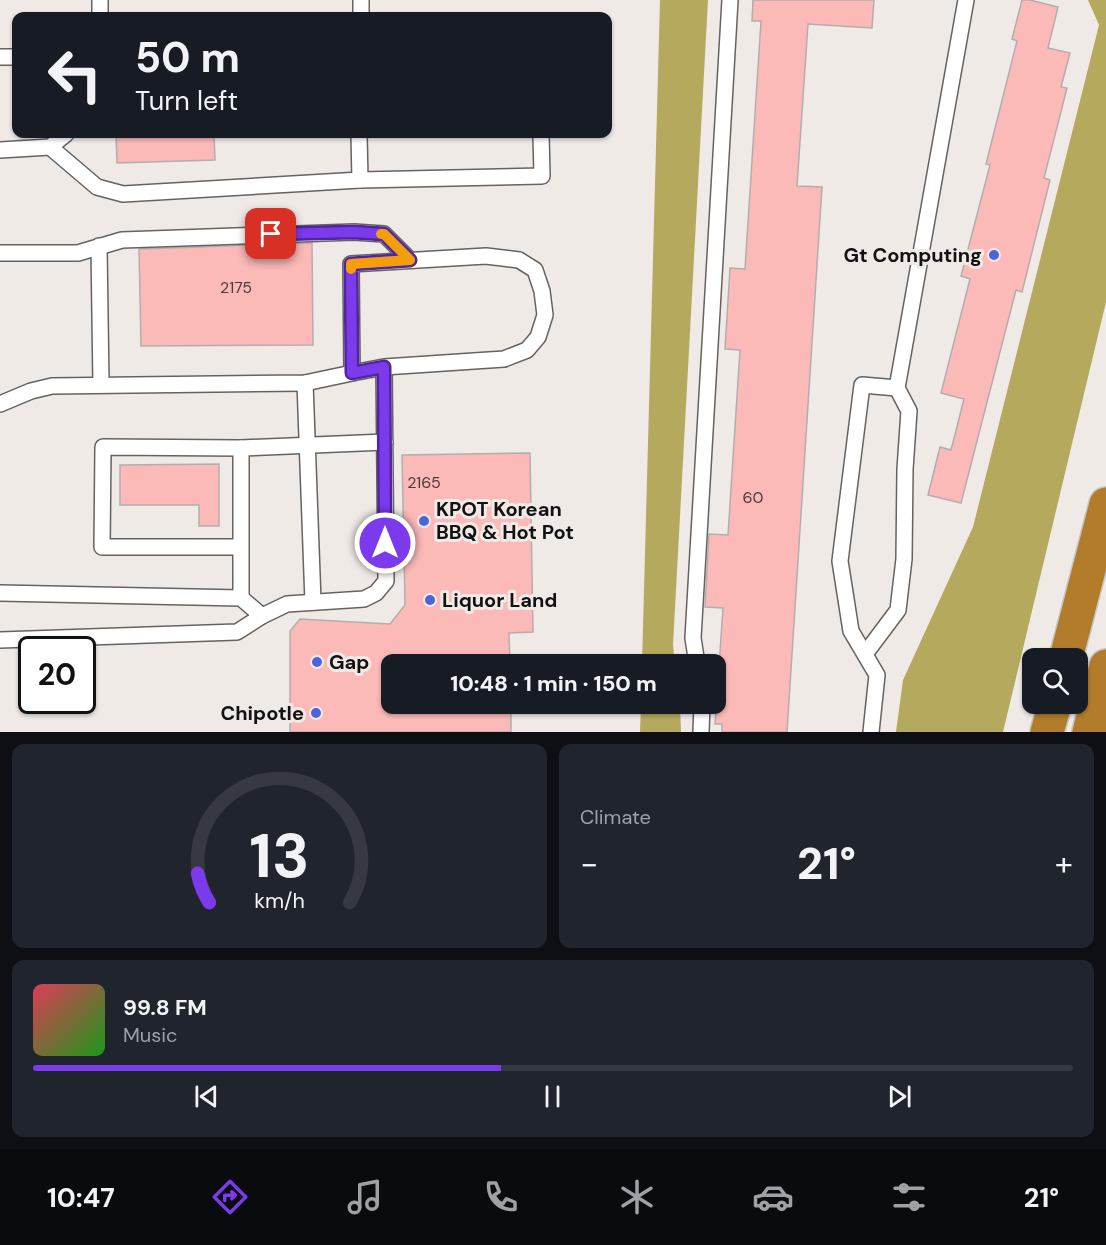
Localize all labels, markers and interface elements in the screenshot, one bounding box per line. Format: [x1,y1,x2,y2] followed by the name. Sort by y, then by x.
[135,30,240,85] text: 50 m
[36,36,114,114] icon: left
[135,83,238,118] text: Turn left
[245,208,296,259] pin
[254,217,287,250] icon: arrive
[843,242,982,268] place label: Gt Computing
[987,248,1001,262] marker: Gt Computing
[220,277,252,298] house number: 2175
[407,472,441,493] house number: 2165
[743,487,764,508] house number: 60
[436,496,574,545] place label: KPOT Korean BBQ & Hot Pot
[353,511,417,575] position arrow
[417,514,431,528] marker: KPOT Korean BBQ & Hot Pot
[442,587,557,613] place label: Liquor Land
[423,593,437,607] marker: Liquor Land
[18,636,96,714] speed limit sign: 20
[1022,648,1088,714] map controls
[1022,648,1088,714] button: search
[329,649,369,675] place label: Gap
[310,655,324,669] marker: Gap
[450,669,657,698] text: 10:48 · 1 min · 150 m
[220,700,304,726] place label: Chipotle
[309,706,323,720] marker: Chipotle
[580,804,651,830] text: Climate
[249,815,310,896] text: 13
[797,834,856,893] text: 21°
[580,842,598,885] text: −
[1055,842,1073,885] text: +
[254,887,305,915] text: km/h
[123,993,207,1022] text: 99.8 FM
[123,1022,178,1048] text: Music
[190,1080,223,1113] icon: previous
[536,1080,569,1113] icon: pause
[883,1080,916,1113] icon: next
[209,1176,251,1218] icon: directions
[344,1176,386,1218] icon: music
[480,1176,522,1218] icon: phone
[616,1176,658,1218] icon: climate
[752,1176,794,1218] icon: car
[888,1176,930,1218] icon: filters
[47,1180,115,1215] text: 10:47
[1024,1180,1059,1215] text: 21°

